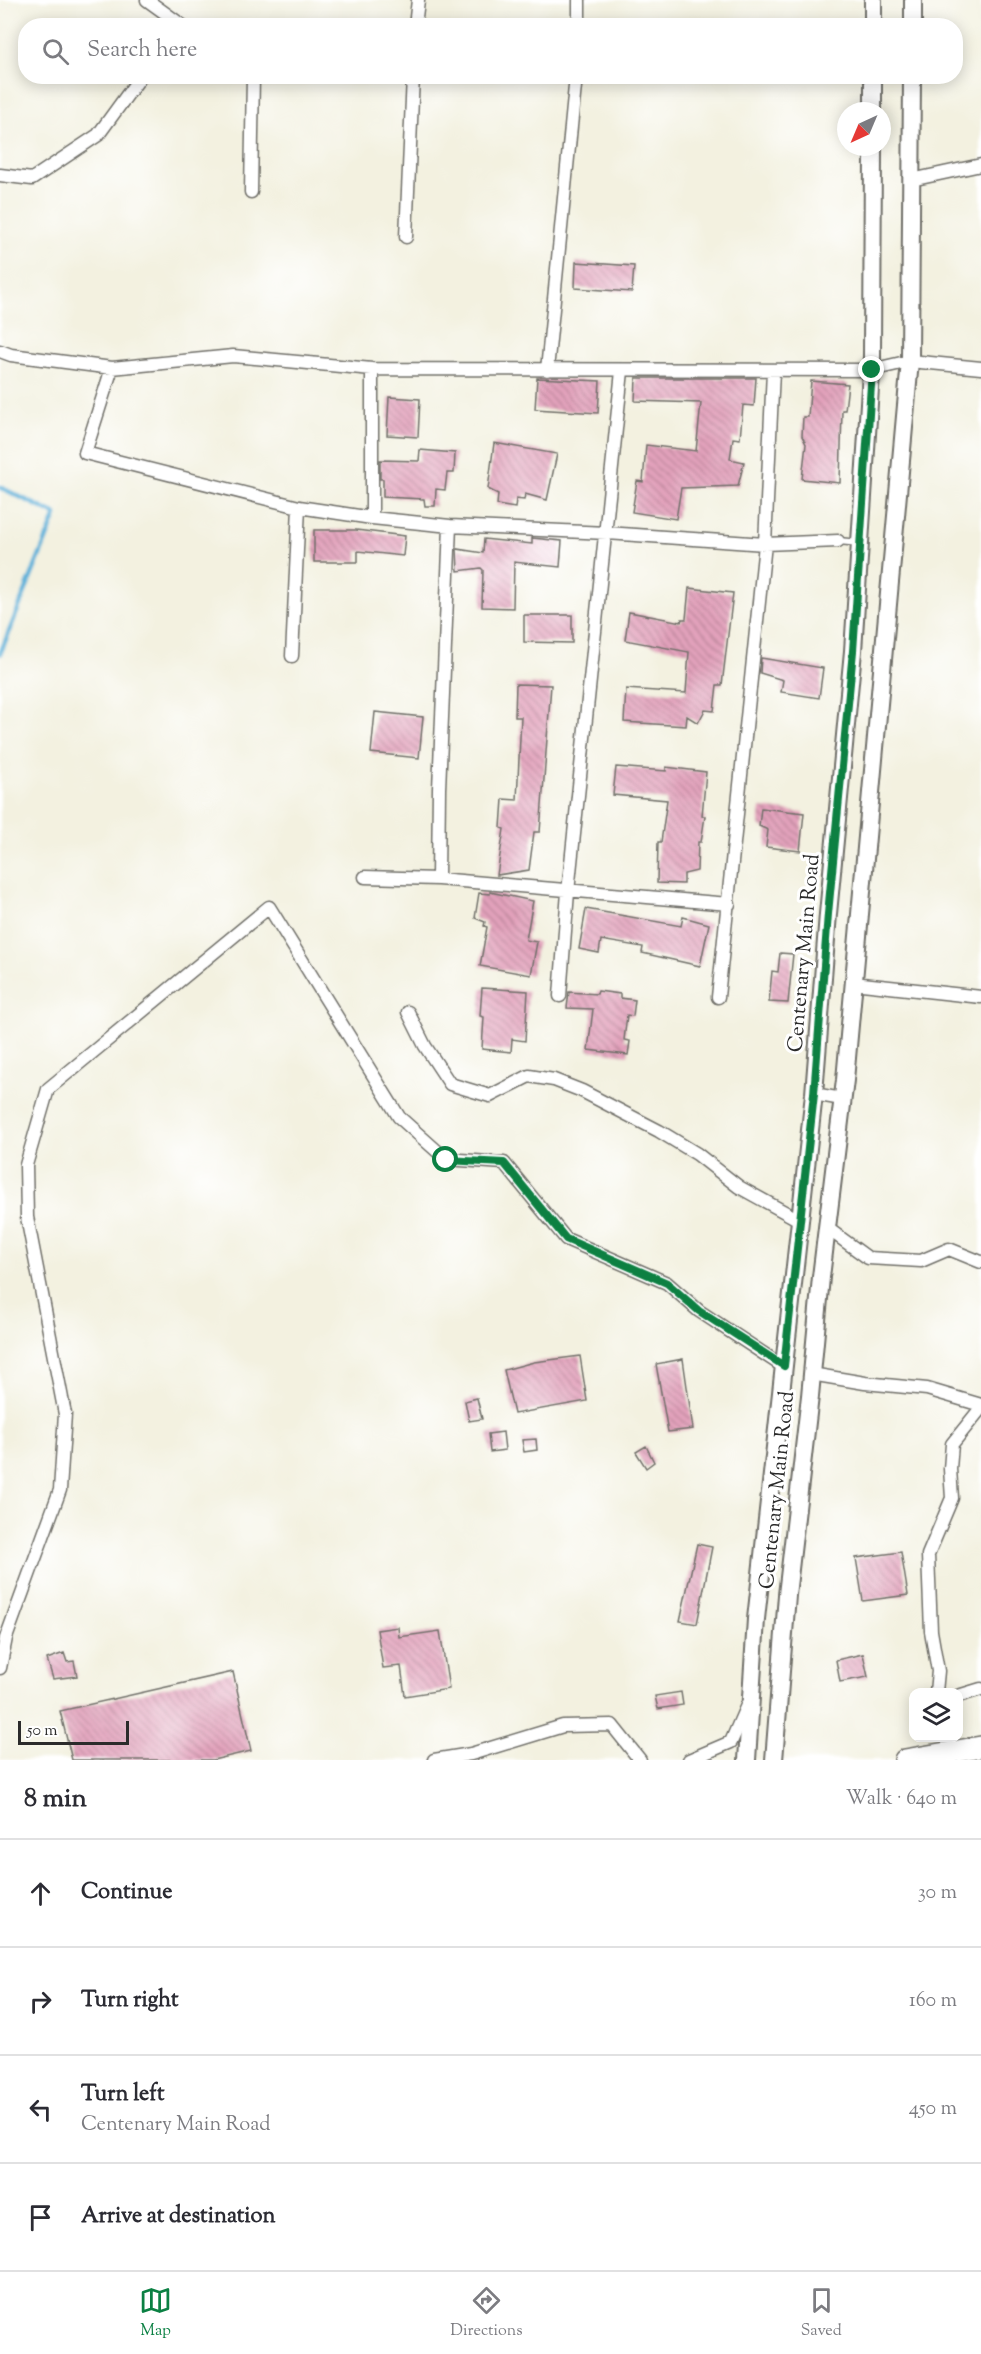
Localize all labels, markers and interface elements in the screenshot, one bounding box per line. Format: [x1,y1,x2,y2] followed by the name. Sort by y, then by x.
[18,18,963,84] search box
[39,35,72,68] icon: search
[87,35,197,67] text: Search here
[837,102,891,156] north arrow
[858,356,884,382] route end
[781,853,829,1054] street label: Centenary Main Road
[432,1146,458,1172] route start
[753,1390,803,1591] street label: Centenary Main Road
[909,1688,963,1742] map controls
[909,1688,963,1742] button: layers
[18,1718,129,1746] scale bar
[27,1720,58,1743] text: 50 m
[24,1781,87,1818] text: 8 min
[846,1785,957,1814] text: Walk · 640 m
[24,1877,57,1910] icon: ahead
[81,1877,172,1909] text: Continue
[918,1879,957,1908] text: 30 m
[24,1985,57,2018] icon: right
[81,1985,178,2017] text: Turn right
[909,1987,957,2016] text: 160 m
[81,2079,164,2111] text: Turn left
[24,2093,57,2126] icon: left
[909,2095,957,2124] text: 450 m
[81,2111,270,2140] text: Centenary Main Road
[24,2201,57,2234] icon: arrive
[81,2201,276,2233] text: Arrive at destination
[139,2284,172,2343] tab: Map
[450,2284,523,2343] tab: Directions
[801,2284,842,2343] tab: Saved

